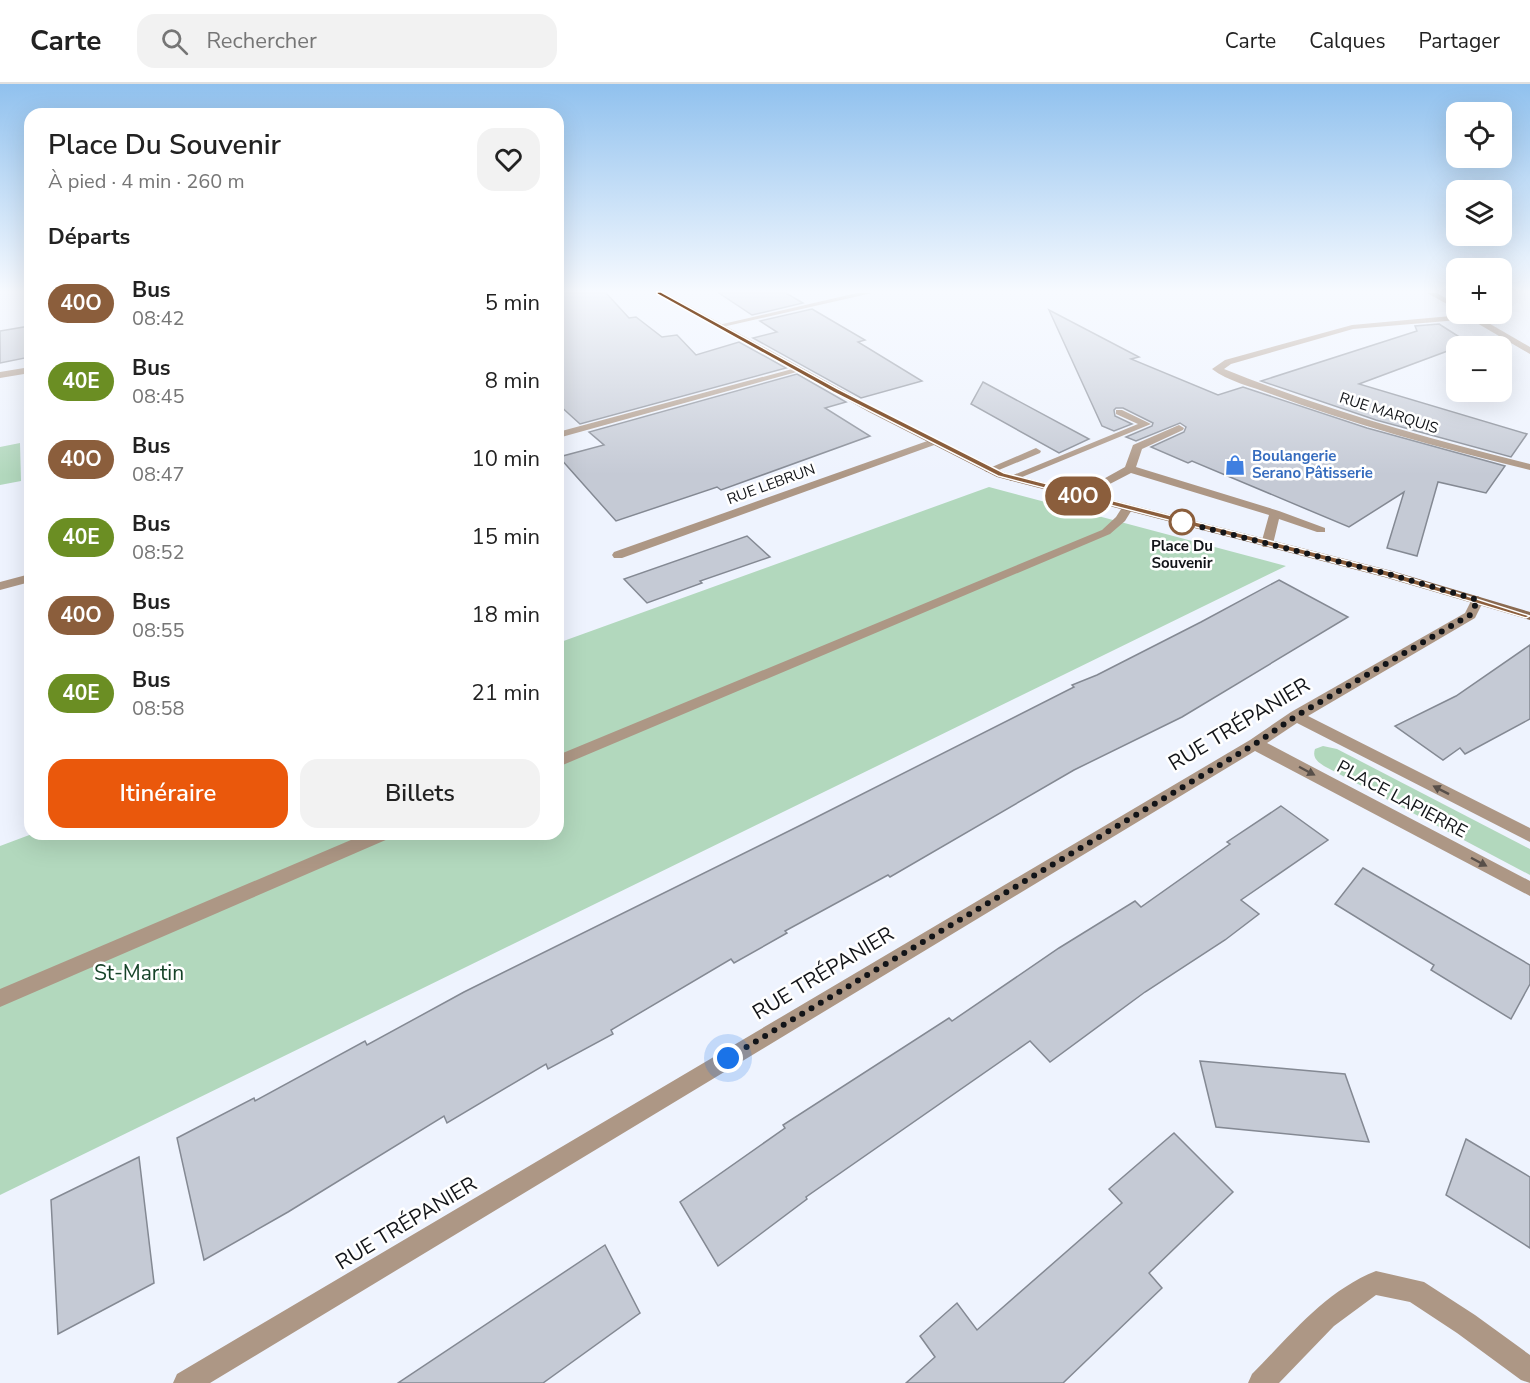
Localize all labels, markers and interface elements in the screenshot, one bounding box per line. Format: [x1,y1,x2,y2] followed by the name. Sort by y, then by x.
[137,14,557,68] search box
[30,22,101,60] text: Carte
[158,25,191,58] icon: search
[206,26,317,56] text: Rechercher
[1225,27,1276,55] text: Carte
[1309,27,1386,55] text: Calques
[1419,27,1500,55] text: Partager
[1446,102,1512,402] map controls
[1446,102,1512,168] button: locate
[48,126,281,164] text: Place Du Souvenir
[477,128,540,191] button: heart
[48,168,245,195] text: À pied · 4 min · 260 m
[1446,180,1512,246] button: layers
[48,222,130,252] text: Départs
[1446,258,1512,324] button: +
[132,275,171,305] text: Bus
[485,288,540,318] text: 5 min
[60,289,102,317] text: 40O
[132,305,185,332] text: 08:42
[1446,336,1512,402] button: −
[132,353,171,383] text: Bus
[485,366,540,396] text: 8 min
[62,367,100,395] text: 40E
[132,383,185,410] text: 08:45
[1337,388,1441,438] street label: RUE MARQUIS
[132,431,171,461] text: Bus
[472,444,540,474] text: 10 min
[60,445,102,473] text: 40O
[1252,446,1373,483] place label: Boulangerie Serano Pâtisserie
[1223,453,1247,477] shop icon: Boulangerie Serano Pâtisserie
[724,459,818,509] street label: RUE LEBRUN
[132,461,185,488] text: 08:47
[1044,476,1112,516] line badge: 40O
[1057,482,1099,510] text: 40O
[132,509,171,539] text: Bus
[1169,509,1195,535] marker: Place Du Souvenir
[472,522,540,552] text: 15 min
[62,523,100,551] text: 40E
[1151,536,1213,573] place label: Place Du Souvenir
[132,539,185,566] text: 08:52
[132,587,171,617] text: Bus
[472,600,540,630] text: 18 min
[60,601,102,629] text: 40O
[132,617,185,644] text: 08:55
[132,665,171,695] text: Bus
[1163,671,1315,777] street label: RUE TRÉPANIER
[472,678,540,708] text: 21 min
[62,679,100,707] text: 40E
[132,695,185,722] text: 08:58
[1333,754,1471,844] street label: PLACE LAPIERRE
[48,759,288,828] button: Itinéraire
[300,759,540,828] button: Billets
[1298,766,1315,776] one-way arrow
[1432,786,1449,795] one-way arrow
[1471,857,1488,867] one-way arrow
[747,920,899,1026] street label: RUE TRÉPANIER
[94,959,184,987] park label: St-Martin
[713,1043,743,1073] your location
[330,1170,482,1276] street label: RUE TRÉPANIER

